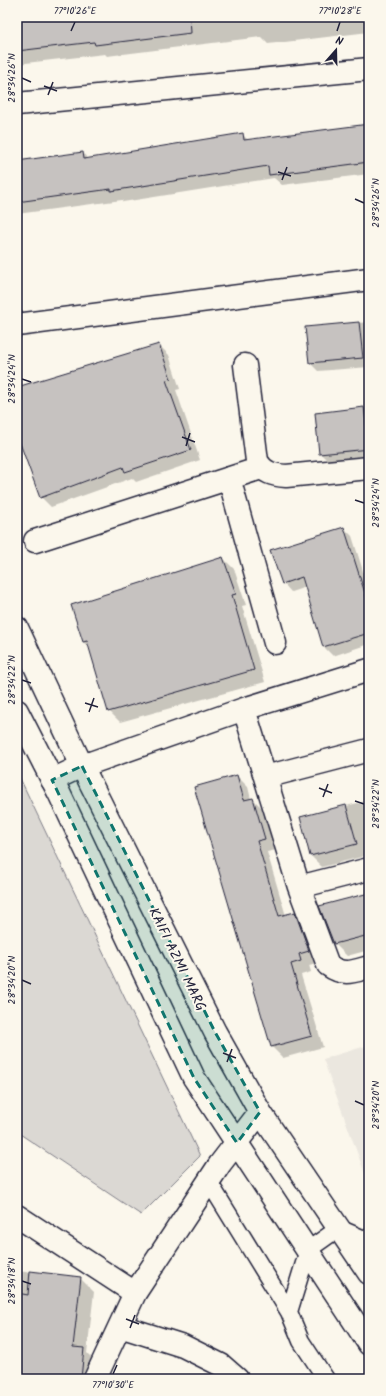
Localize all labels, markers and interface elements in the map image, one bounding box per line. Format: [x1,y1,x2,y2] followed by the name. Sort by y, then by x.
[54,3,98,19] text: 77°10'26"E
[318,3,363,19] text: 77°10'28"E
[316,30,356,70] north arrow
[333,32,345,51] text: N
[4,53,20,103] text: 28°34'26"N
[368,178,384,228] text: 28°34'26"N
[4,354,20,404] text: 28°34'24"N
[368,478,384,528] text: 28°34'24"N
[4,655,20,705] text: 28°34'22"N
[368,779,384,829] text: 28°34'22"N
[142,904,212,1015] street label: KAIFI AZMI MARG
[4,955,20,1004] text: 28°34'20"N
[368,1080,384,1129] text: 28°34'20"N
[4,1257,20,1305] text: 28°34'18"N
[92,1377,135,1393] text: 77°10'30"E

